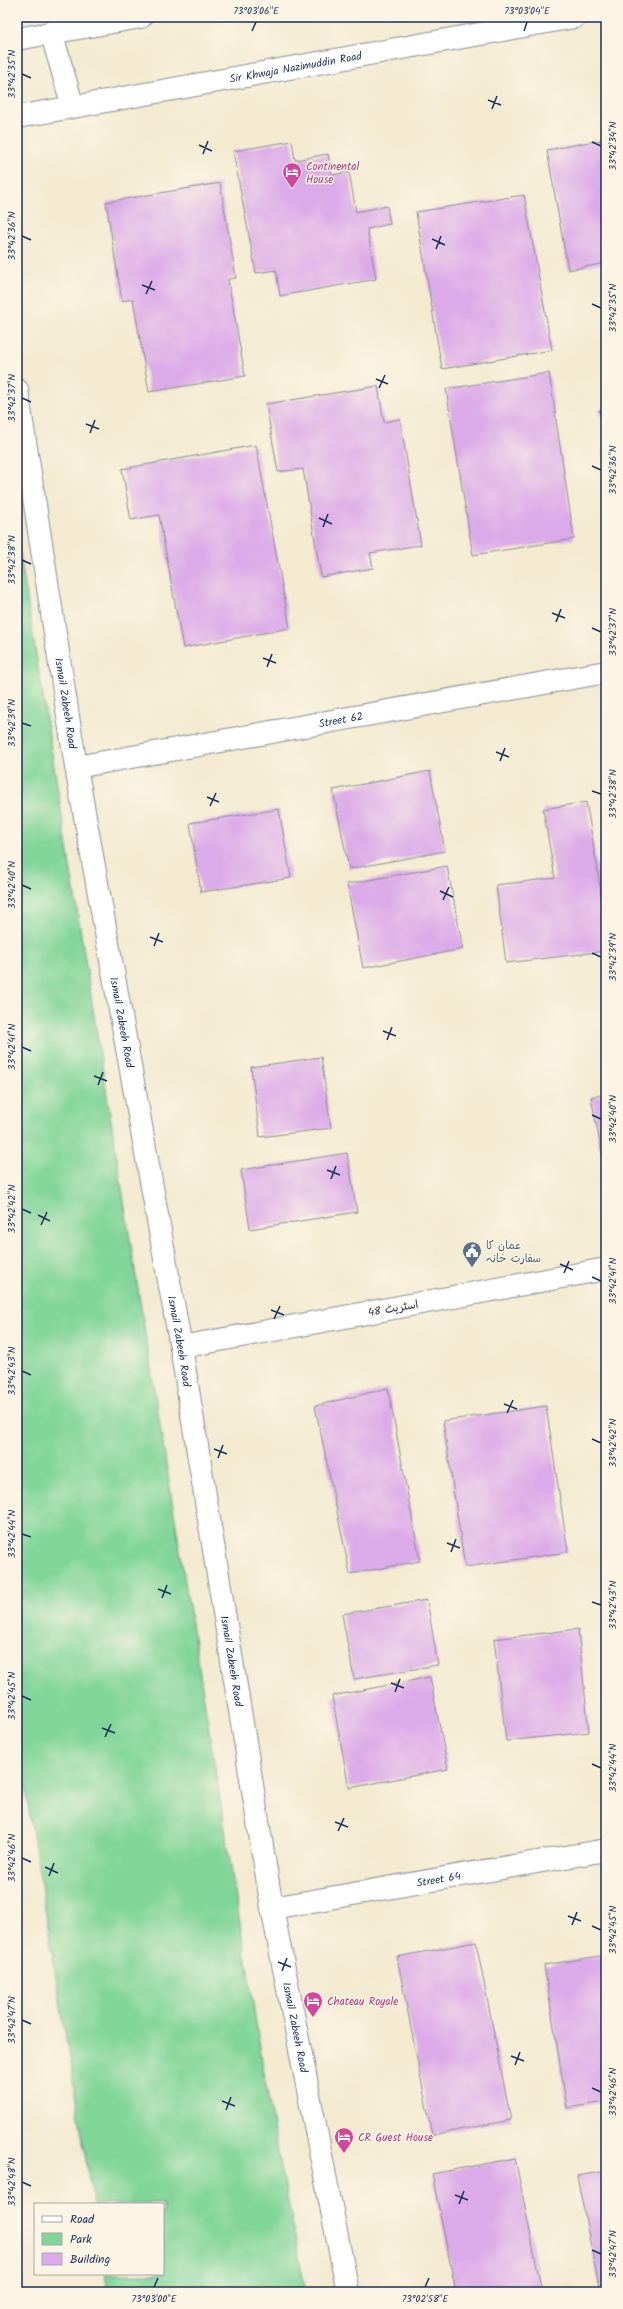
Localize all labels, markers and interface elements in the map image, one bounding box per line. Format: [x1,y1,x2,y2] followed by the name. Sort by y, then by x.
[233,3,280,19] text: 73°03'06"E
[504,3,551,19] text: 73°03'04"E
[228,47,364,89] street label: Sir Khwaja Nazimuddin Road
[4,49,20,98] text: 33°42'35"N
[605,121,621,170] text: 33°42'34"N
[306,158,359,189] place label: Continental House
[281,161,303,189] hotel icon: Continental House
[4,211,20,260] text: 33°42'36"N
[605,283,621,332] text: 33°42'35"N
[4,374,20,422] text: 33°42'37"N
[605,445,621,494] text: 33°42'36"N
[4,535,20,585] text: 33°42'38"N
[605,608,621,656] text: 33°42'37"N
[49,657,81,751] street label: Ismail Zabeeh Road
[4,699,20,747] text: 33°42'39"N
[317,708,365,733] street label: Street 62
[605,769,621,819] text: 33°42'38"N
[4,861,20,909] text: 33°42'40"N
[605,933,621,981] text: 33°42'39"N
[104,976,138,1070] street label: Ismail Zabeeh Road
[4,1024,20,1070] text: 33°42'41"N
[605,1095,621,1143] text: 33°42'40"N
[4,1184,20,1233] text: 33°42'42"N
[486,1237,541,1268] place label: عمان کا سفارت خانہ
[461,1240,483,1268] public building icon: عمان کا سفارت خانہ
[605,1258,621,1304] text: 33°42'41"N
[162,1294,195,1389] street label: Ismail Zabeeh Road
[367,1296,420,1322] street label: اسٹریٹ 48
[4,1346,20,1395] text: 33°42'43"N
[605,1418,621,1467] text: 33°42'42"N
[4,1509,20,1558] text: 33°42'44"N
[605,1580,621,1629] text: 33°42'43"N
[215,1614,247,1708] street label: Ismail Zabeeh Road
[4,1672,20,1720] text: 33°42'45"N
[605,1743,621,1792] text: 33°42'44"N
[4,1833,20,1882] text: 33°42'46"N
[415,1867,462,1893] street label: Street 64
[605,1906,621,1954] text: 33°42'45"N
[277,1981,312,2075] street label: Ismail Zabeeh Road
[302,1990,324,2018] hotel icon: Chateau Royale
[327,1993,398,2011] place label: Chateau Royale
[4,1996,20,2044] text: 33°42'47"N
[605,2067,621,2116] text: 33°42'46"N
[333,2126,355,2154] hotel icon: CR Guest House
[358,2129,433,2147] place label: CR Guest House
[4,2157,20,2207] text: 33°42'48"N
[34,2203,164,2275] legend
[70,2210,95,2229] text: Road
[70,2230,92,2249] text: Park
[605,2230,621,2278] text: 33°42'47"N
[70,2250,110,2269] text: Building
[131,2291,178,2307] text: 73°03'00"E
[402,2291,449,2307] text: 73°02'58"E

